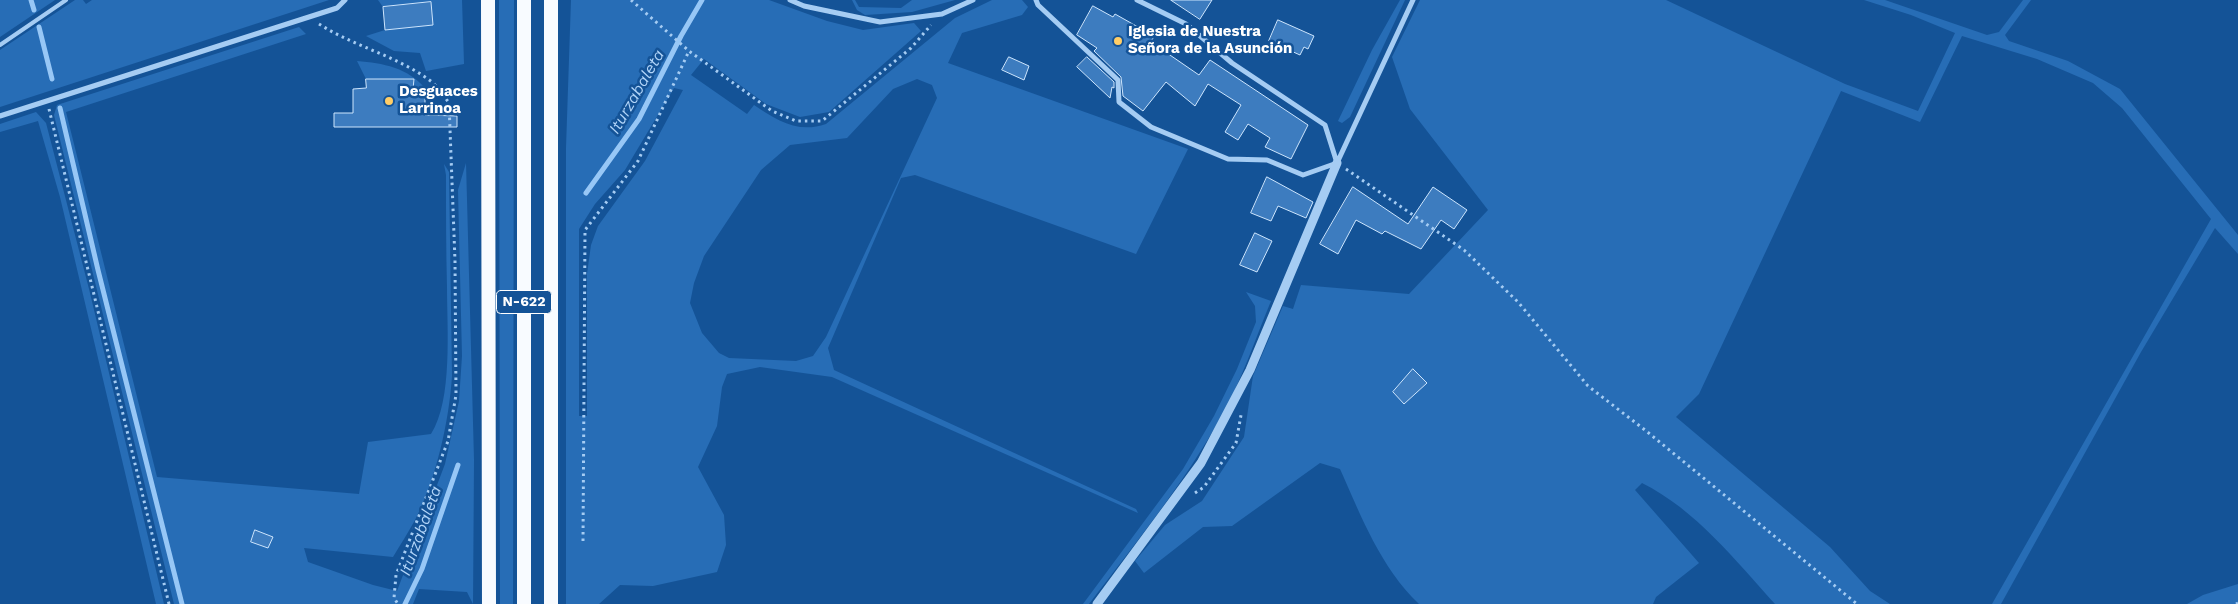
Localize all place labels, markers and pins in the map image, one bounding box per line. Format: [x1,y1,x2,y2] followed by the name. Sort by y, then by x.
[1128,23,1292,58] place label: Iglesia de Nuestra Señora de la Asunción
[1112,35,1124,47] marker: Iglesia de Nuestra Señora de la Asunción
[399,83,478,118] place label: Desguaces Larrinoa
[383,95,395,107] marker: Desguaces Larrinoa

